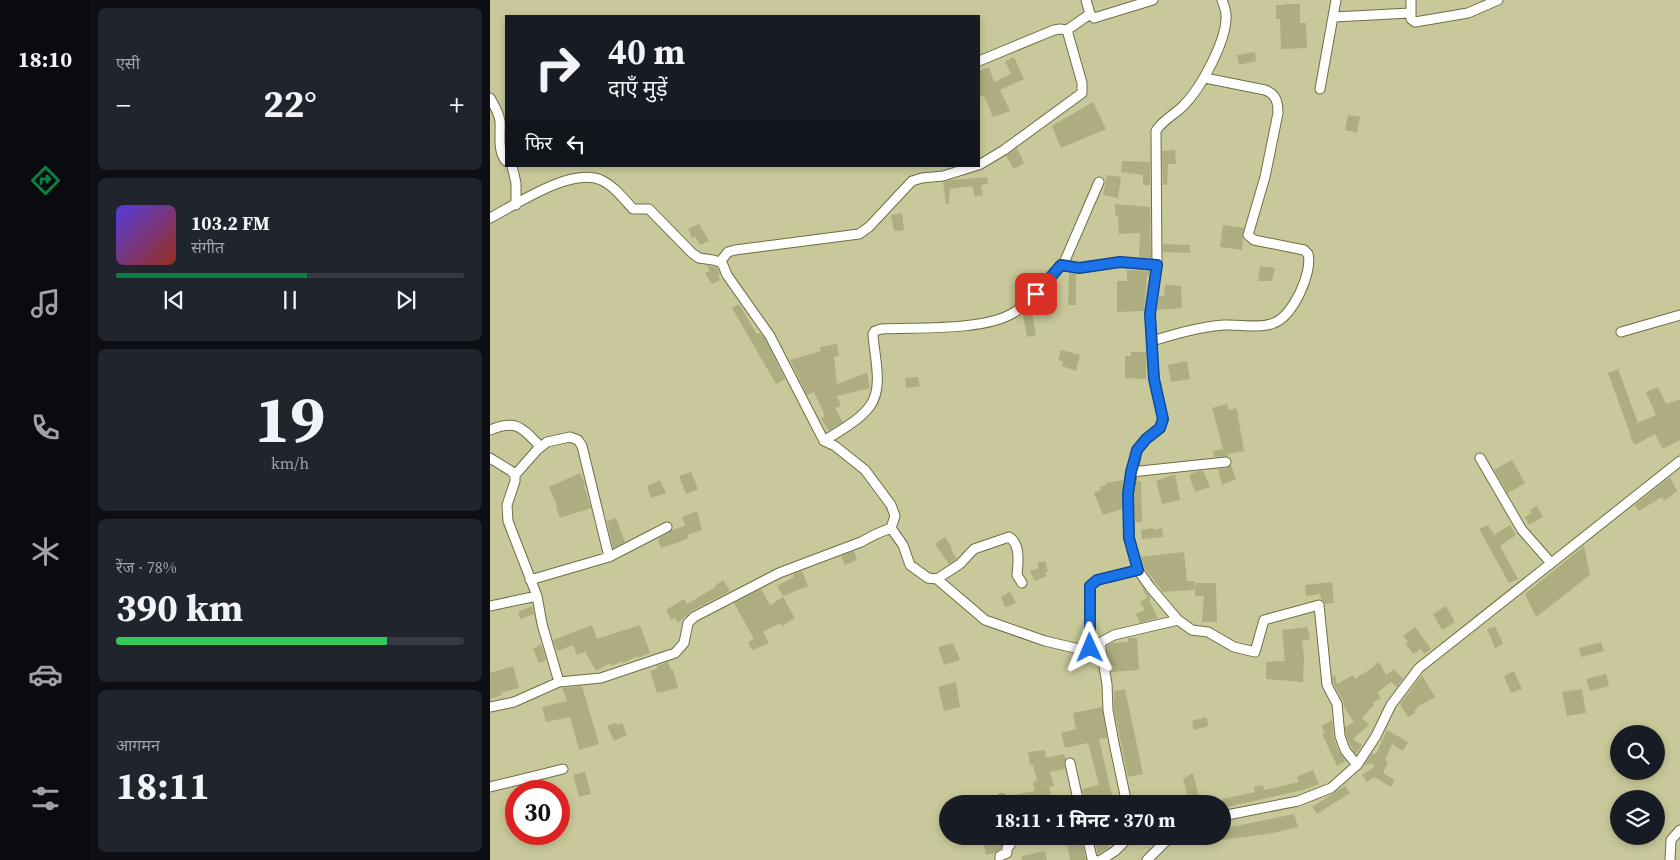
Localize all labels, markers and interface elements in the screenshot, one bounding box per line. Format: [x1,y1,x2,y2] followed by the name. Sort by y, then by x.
[608,28,685,76] text: 40 m
[525,35,590,100] icon: right
[18,44,72,74] text: 18:10
[116,52,140,74] text: एसी
[608,73,668,103] text: दाएँ मुड़ें
[263,78,317,130] text: 22°
[116,86,131,124] text: −
[449,86,464,124] text: +
[525,130,552,156] text: फिर
[562,130,590,158] icon: left
[28,163,63,198] icon: directions
[191,210,270,236] text: 103.2 FM
[191,236,224,258] text: संगीत
[1015,273,1057,315] pin
[1022,280,1050,308] icon: arrive
[28,286,63,321] icon: music
[160,286,188,314] icon: previous
[276,286,304,314] icon: pause
[392,286,420,314] icon: next
[255,375,325,464] text: 19
[28,410,63,445] icon: phone
[271,452,309,474] text: km/h
[28,534,63,569] icon: climate
[116,556,177,578] text: रेंज · 78%
[116,582,243,634] text: 390 km
[1063,621,1115,673] position arrow
[28,657,63,692] icon: car
[1610,725,1665,845] map controls
[1610,725,1665,780] button: search
[116,734,160,756] text: आगमन
[116,760,210,812] text: 18:11
[505,780,570,845] speed limit sign: 30
[28,781,63,816] icon: filters
[1610,790,1665,845] button: layers
[995,807,1176,833] text: 18:11 · 1 मिनट · 370 m

